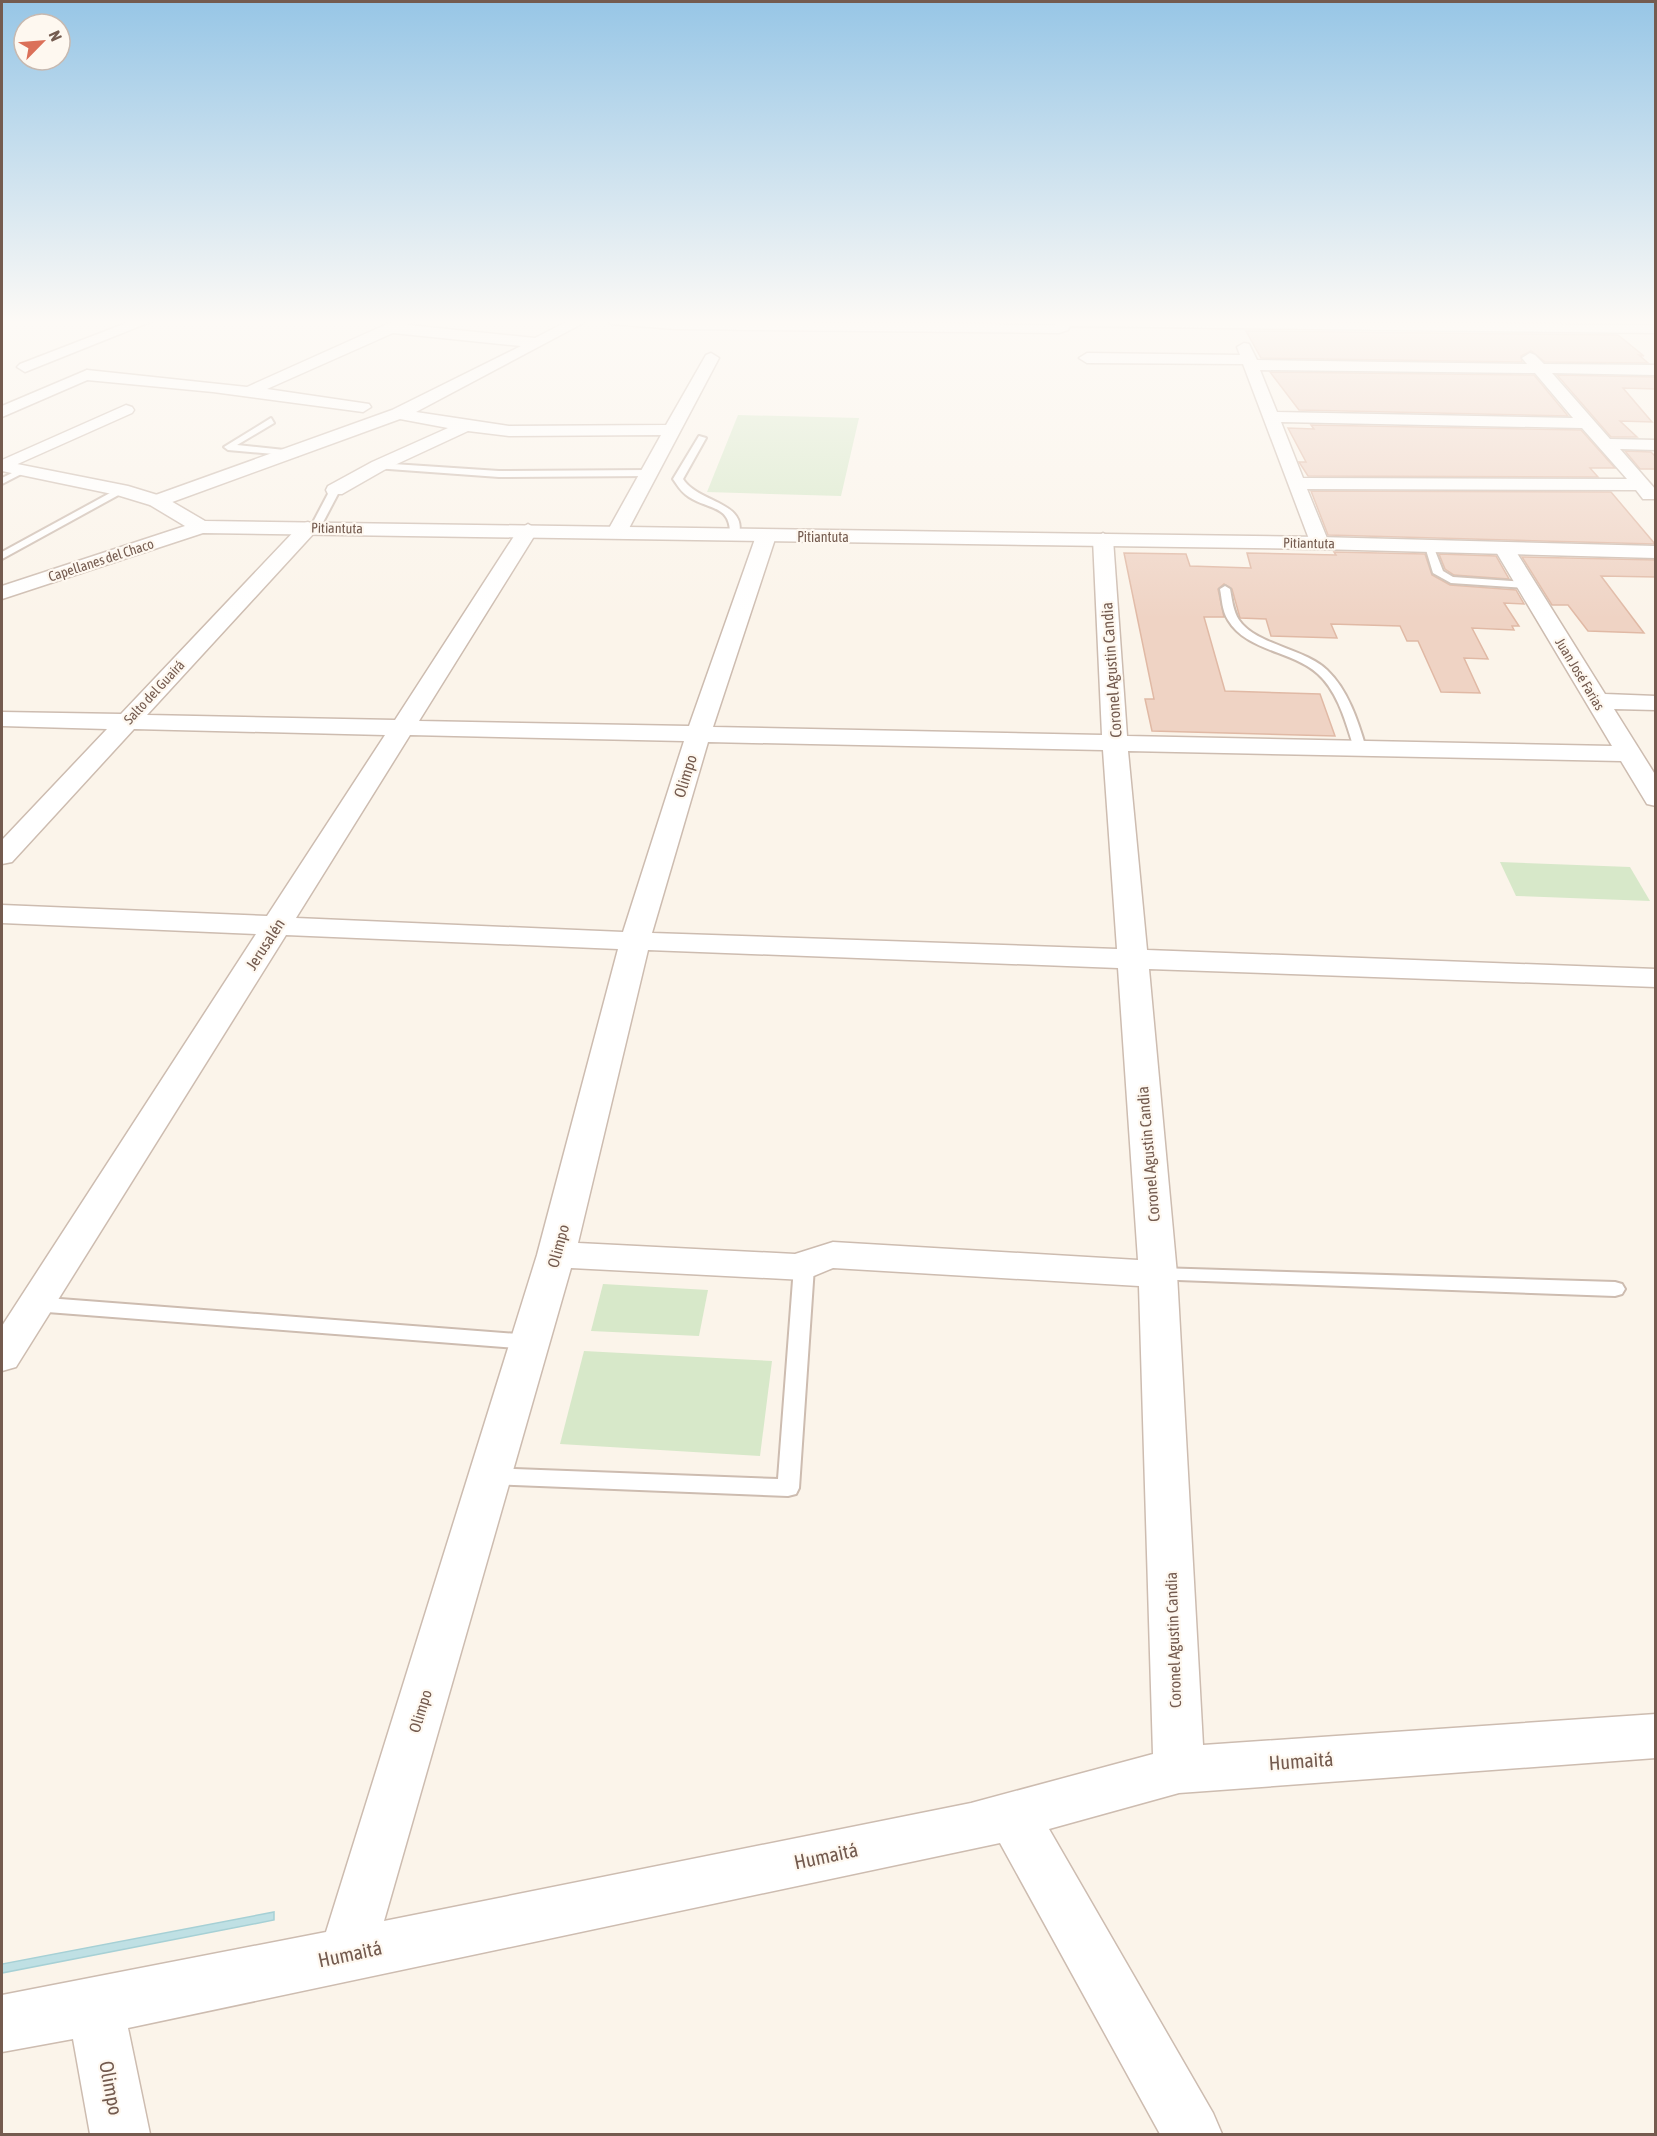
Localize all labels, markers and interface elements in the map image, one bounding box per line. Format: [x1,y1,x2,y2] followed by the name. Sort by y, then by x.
[12,12,72,72] north arrow
[45,28,66,44] text: N
[311,520,363,536] street label: Pitiantuta
[797,529,849,545] street label: Pitiantuta
[46,535,156,585] street label: Capellanes del Chaco
[1283,535,1335,551] street label: Pitiantuta
[1097,602,1126,738] street label: Coronel Agustin Candia
[1552,635,1608,713] street label: Juan José Farias
[120,657,188,727] street label: Salto del Guairá
[670,752,701,800] street label: Olimpo
[242,915,288,973] street label: Jerusalén
[1133,1085,1164,1222] street label: Coronel Agustin Candia
[544,1222,573,1270] street label: Olimpo
[1162,1572,1185,1708] street label: Coronel Agustin Candia
[405,1687,436,1735] street label: Olimpo
[1268,1747,1334,1774] street label: Humaitá
[792,1838,860,1873] street label: Humaitá
[316,1936,384,1971] street label: Humaitá
[95,2059,128,2117] street label: Olimpo

